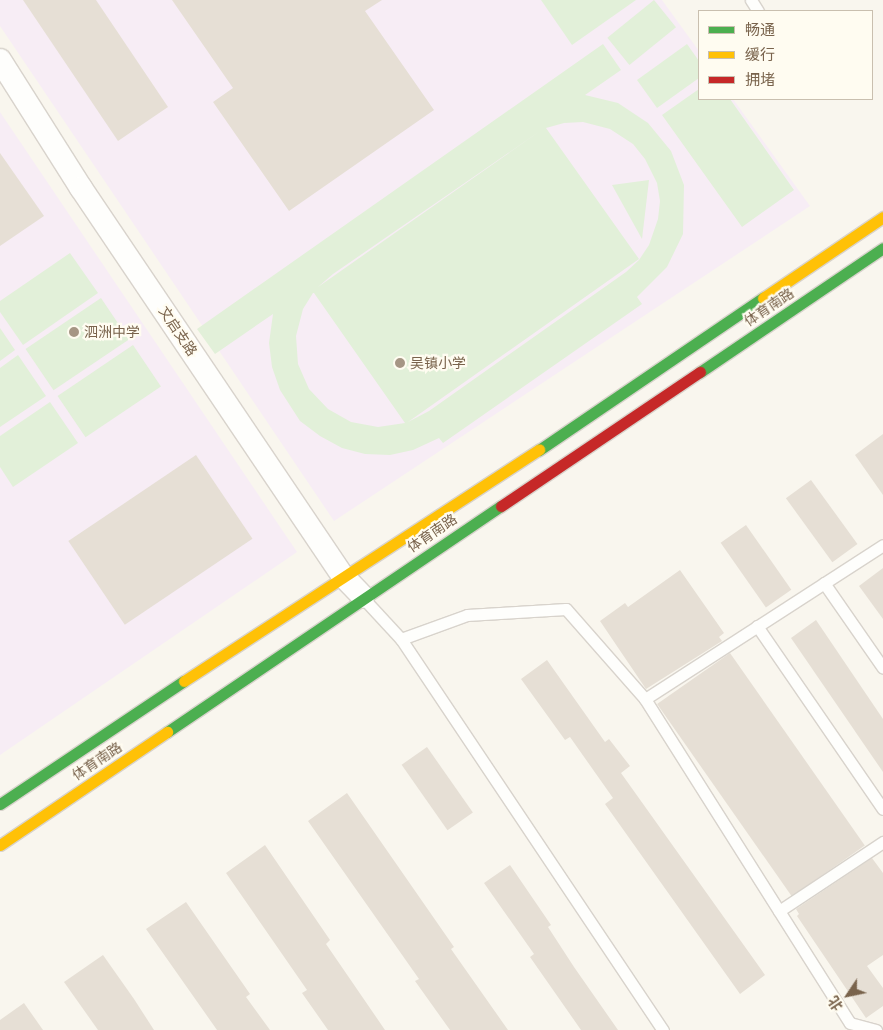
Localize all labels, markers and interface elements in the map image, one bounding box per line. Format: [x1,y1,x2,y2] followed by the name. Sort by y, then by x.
[698,10,873,100] legend
[745,19,775,40] text: 畅通
[745,44,775,65] text: 缓行
[745,69,775,90] text: 拥堵
[741,284,797,330] street label: 体育南路
[155,303,201,359] street label: 文启支路
[84,324,140,340] place label: 泗洲中学
[68,326,80,338] marker: 泗洲中学
[410,355,466,371] place label: 吴镇小学
[394,357,406,369] marker: 吴镇小学
[404,510,460,556] street label: 体育南路
[69,738,125,784] street label: 体育南路
[823,970,873,1020] north arrow
[823,992,848,1015] text: 北

